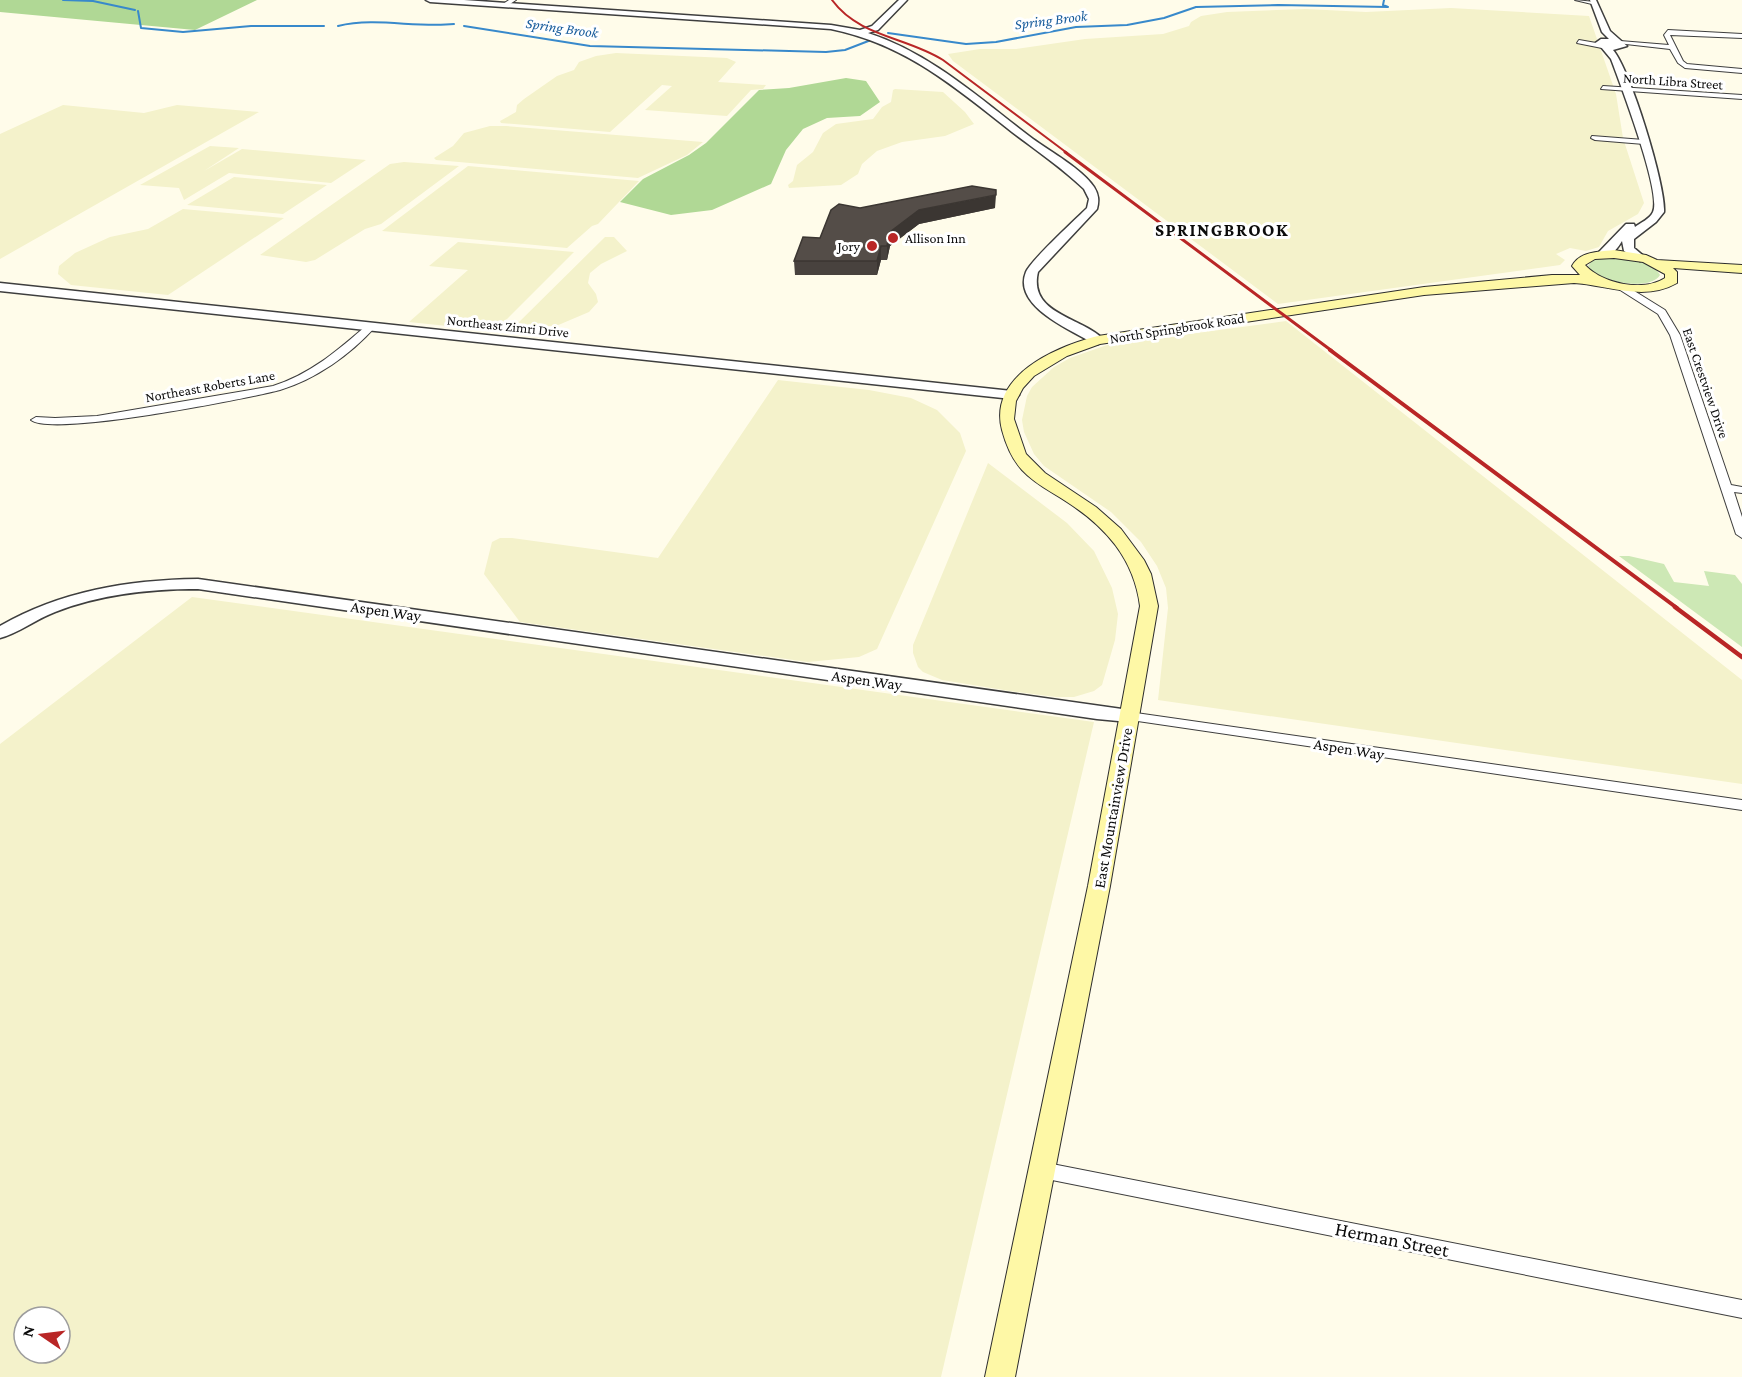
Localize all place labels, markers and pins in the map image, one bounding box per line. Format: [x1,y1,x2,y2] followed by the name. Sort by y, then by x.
[905,230,966,246] place label: Allison Inn
[886,231,900,245] marker: Allison Inn
[835,238,861,254] place label: Jory
[865,239,879,253] marker: Jory

